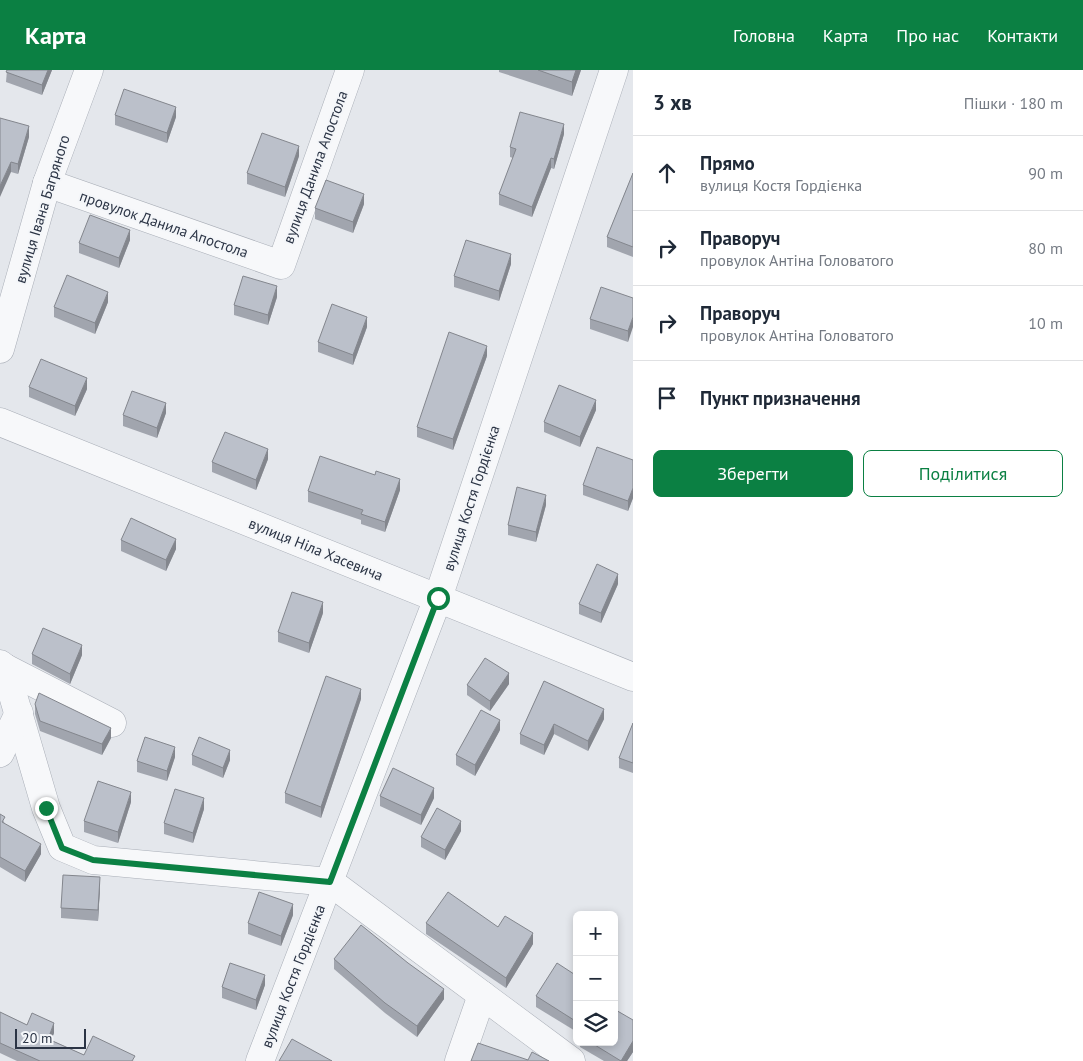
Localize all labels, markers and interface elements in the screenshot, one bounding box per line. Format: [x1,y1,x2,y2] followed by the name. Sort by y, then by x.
[25,20,87,51] text: Карта
[733,24,795,47] text: Головна
[823,24,868,47] text: Карта
[896,24,959,47] text: Про нас
[987,24,1058,47] text: Контакти
[278,88,352,246] street label: вулиця Данила Апостола
[653,89,692,116] text: 3 хв
[964,93,1063,113] text: Пішки · 180 m
[10,133,74,285] street label: вулиця Івана Багряного
[700,151,755,175] text: Прямо
[653,159,681,187] icon: ahead
[1028,163,1063,183] text: 90 m
[700,175,862,195] text: вулиця Костя Гордієнка
[77,186,251,262] street label: провулок Данила Апостола
[700,226,780,250] text: Праворуч
[653,234,681,262] icon: right
[1028,238,1063,258] text: 80 m
[700,250,894,270] text: провулок Антіна Головатого
[700,301,780,325] text: Праворуч
[653,309,681,337] icon: right
[1028,313,1063,333] text: 10 m
[700,325,894,345] text: провулок Антіна Головатого
[653,384,681,412] icon: arrive
[700,386,861,410] text: Пункт призначення
[438,423,504,573] street label: вулиця Костя Гордієнка
[653,450,853,497] button: Зберегти
[863,450,1063,497] button: Поділитися
[246,513,386,585] street label: вулиця Ніла Хасевича
[427,587,450,610] route start
[35,797,58,820] route end
[257,902,329,1050] street label: вулиця Костя Гордієнка
[573,911,618,1046] map controls
[573,911,618,956] button: +
[573,956,618,1001] button: −
[573,1001,618,1046] button: layers
[15,1026,86,1049] scale bar
[22,1029,52,1047] text: 20 m

